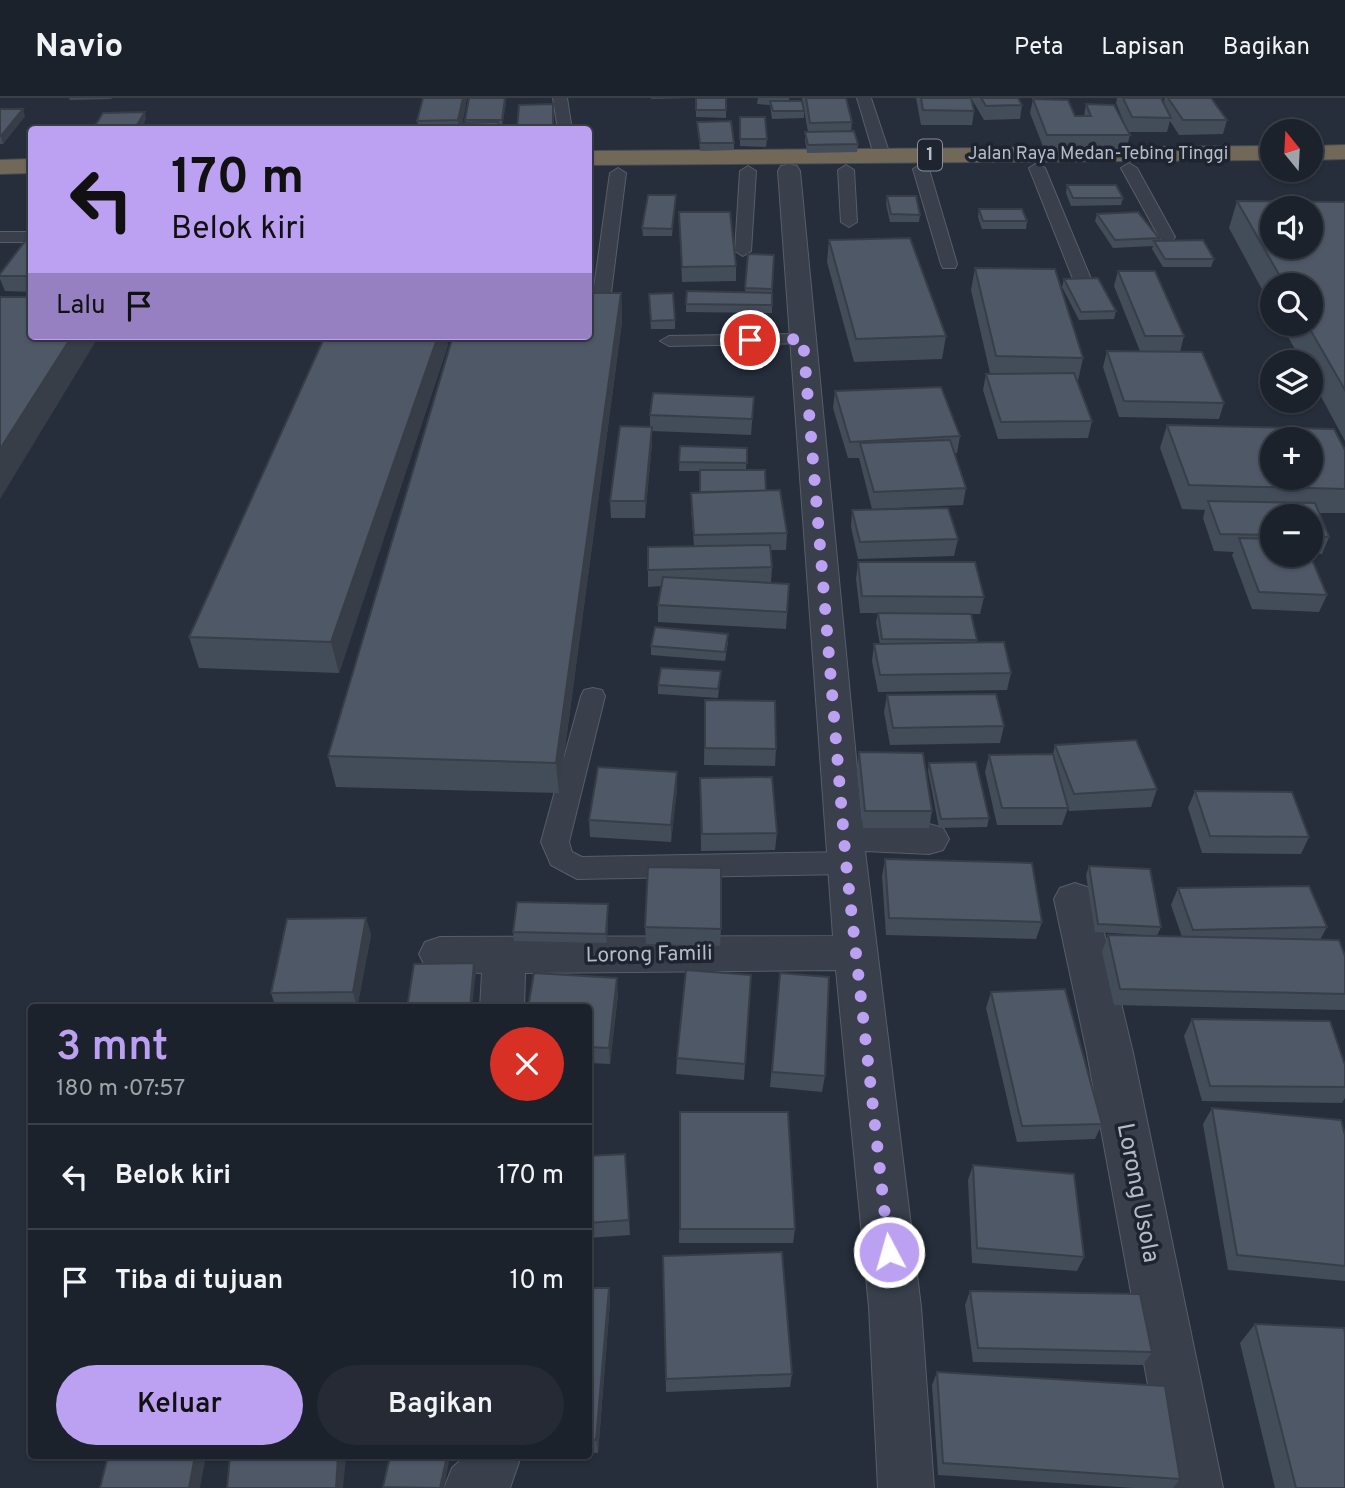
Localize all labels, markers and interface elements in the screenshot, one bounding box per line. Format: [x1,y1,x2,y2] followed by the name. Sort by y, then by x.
[35,27,123,69] text: Navio
[1014,33,1063,63] text: Peta
[1101,33,1185,63] text: Lapisan
[1223,33,1310,63] text: Bagikan
[1260,119,1323,182] north arrow
[1260,119,1323,567] map controls
[918,139,942,170] road number: 1
[968,143,1228,166] street label: Jalan Raya Medan-Tebing Tinggi
[171,149,304,211] text: 170 m
[56,154,147,245] icon: left
[1260,196,1323,259] button: sound
[171,210,306,250] text: Belok kiri
[1260,273,1323,336] button: search
[120,287,158,325] icon: arrive
[56,290,106,323] text: Lalu
[720,310,780,370] pin
[731,321,769,359] icon: arrive
[1260,350,1323,413] button: layers
[1260,427,1323,490] button: +
[1260,504,1323,567] button: −
[585,940,713,970] street label: Lorong Famili
[56,1022,168,1075] text: 3 mnt
[490,1027,564,1101] button: close
[56,1075,185,1104] text: 180 m · 07:57
[1109,1121,1165,1265] street label: Lorong Usola
[56,1158,94,1196] icon: left
[115,1160,231,1193] text: Belok kiri
[497,1160,564,1193] text: 170 m
[852,1215,926,1289] position arrow
[56,1263,94,1301] icon: arrive
[115,1265,283,1298] text: Tiba di tujuan
[509,1265,564,1298] text: 10 m
[56,1365,303,1445] button: Keluar
[317,1365,564,1445] button: Bagikan

